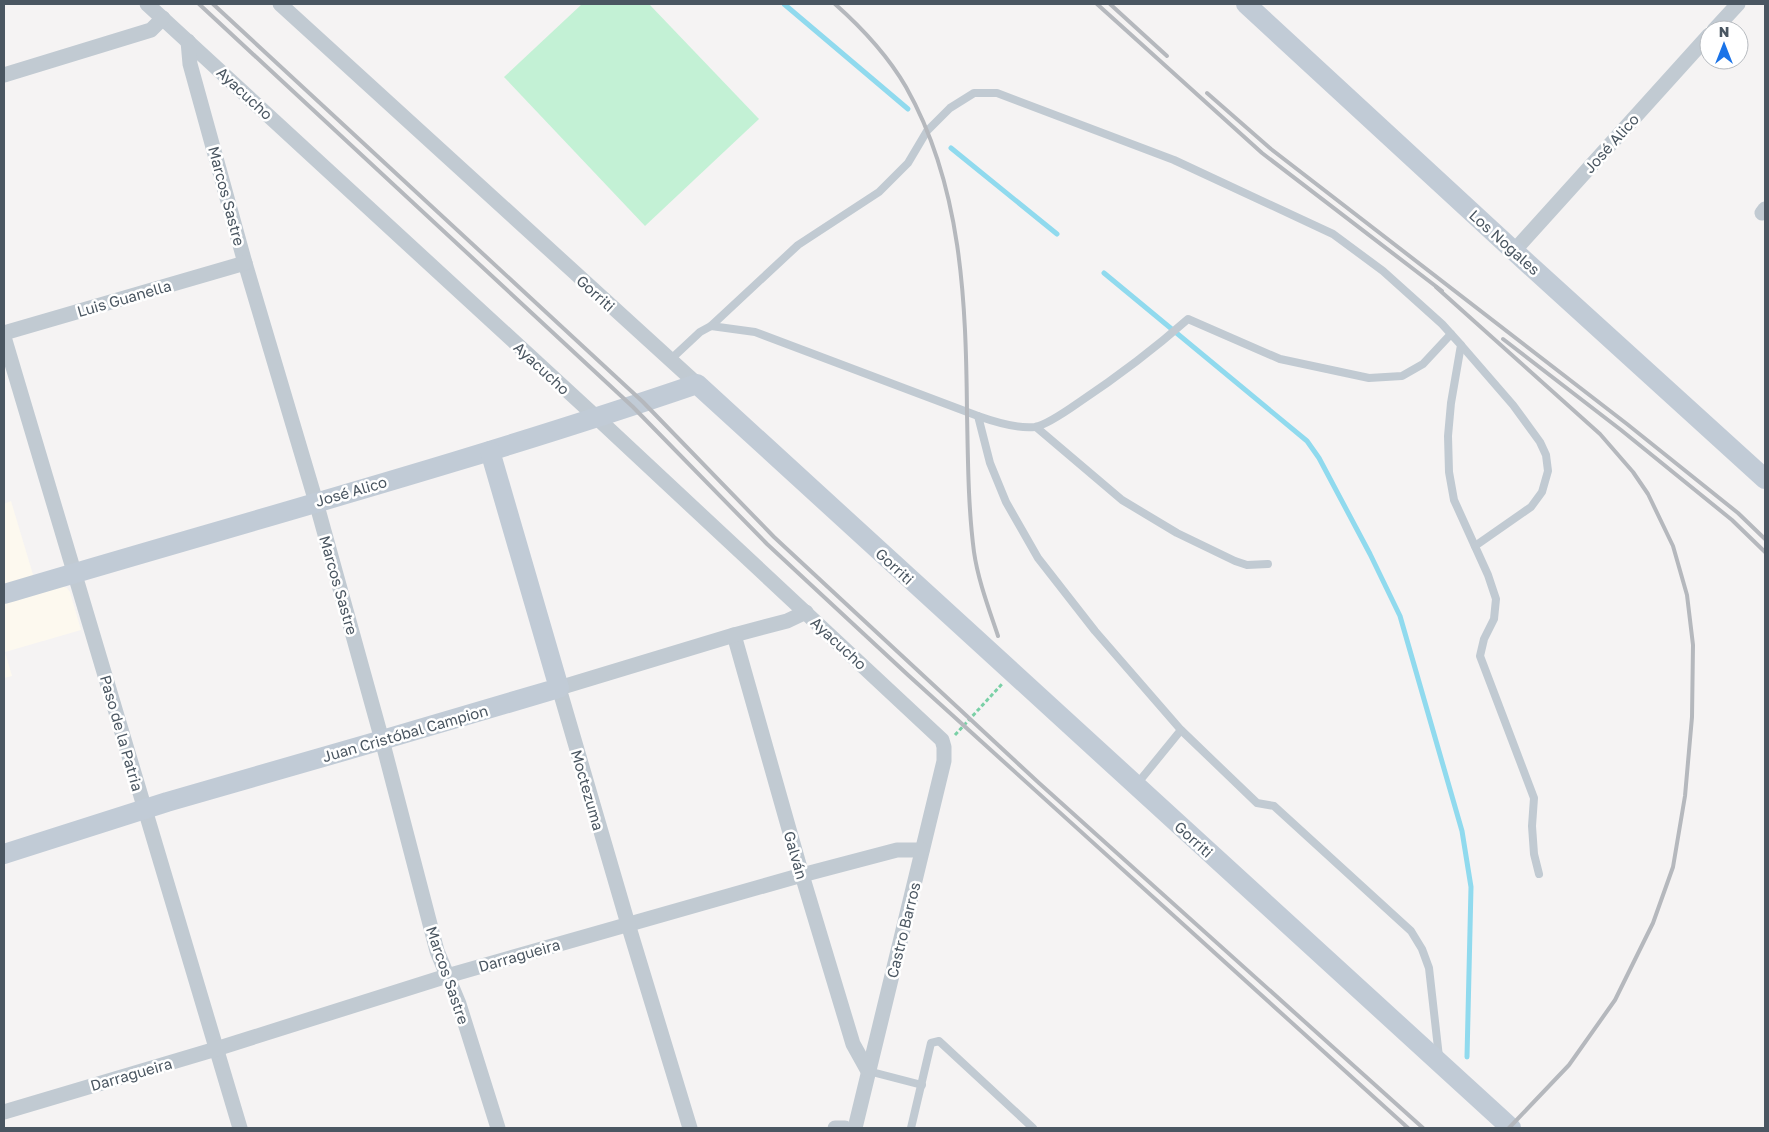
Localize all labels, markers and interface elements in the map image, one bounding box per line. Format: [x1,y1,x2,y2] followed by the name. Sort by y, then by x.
[1699,20,1749,70] north arrow
[1719,23,1729,40] text: N
[214,63,276,123] street label: Ayacucho
[1580,110,1642,176] street label: José Alico
[205,144,249,248] street label: Marcos Sastre
[1466,206,1544,278] street label: Los Nogales
[573,271,619,315] street label: Gorriti
[75,276,173,320] street label: Luis Guanella
[511,338,573,398] street label: Ayacucho
[313,472,389,510] street label: José Alico
[316,533,362,637] street label: Marcos Sastre
[872,544,918,588] street label: Gorriti
[808,613,870,673] street label: Ayacucho
[97,673,147,793] street label: Paso de la Patria
[320,701,490,765] street label: Juan Cristóbal Campion
[568,747,608,833] street label: Moctezuma
[1171,817,1217,861] street label: Gorriti
[781,829,811,881] street label: Galván
[882,880,924,980] street label: Castro Barros
[423,924,473,1027] street label: Marcos Sastre
[476,935,562,975] street label: Darragueira
[88,1054,174,1094] street label: Darragueira

